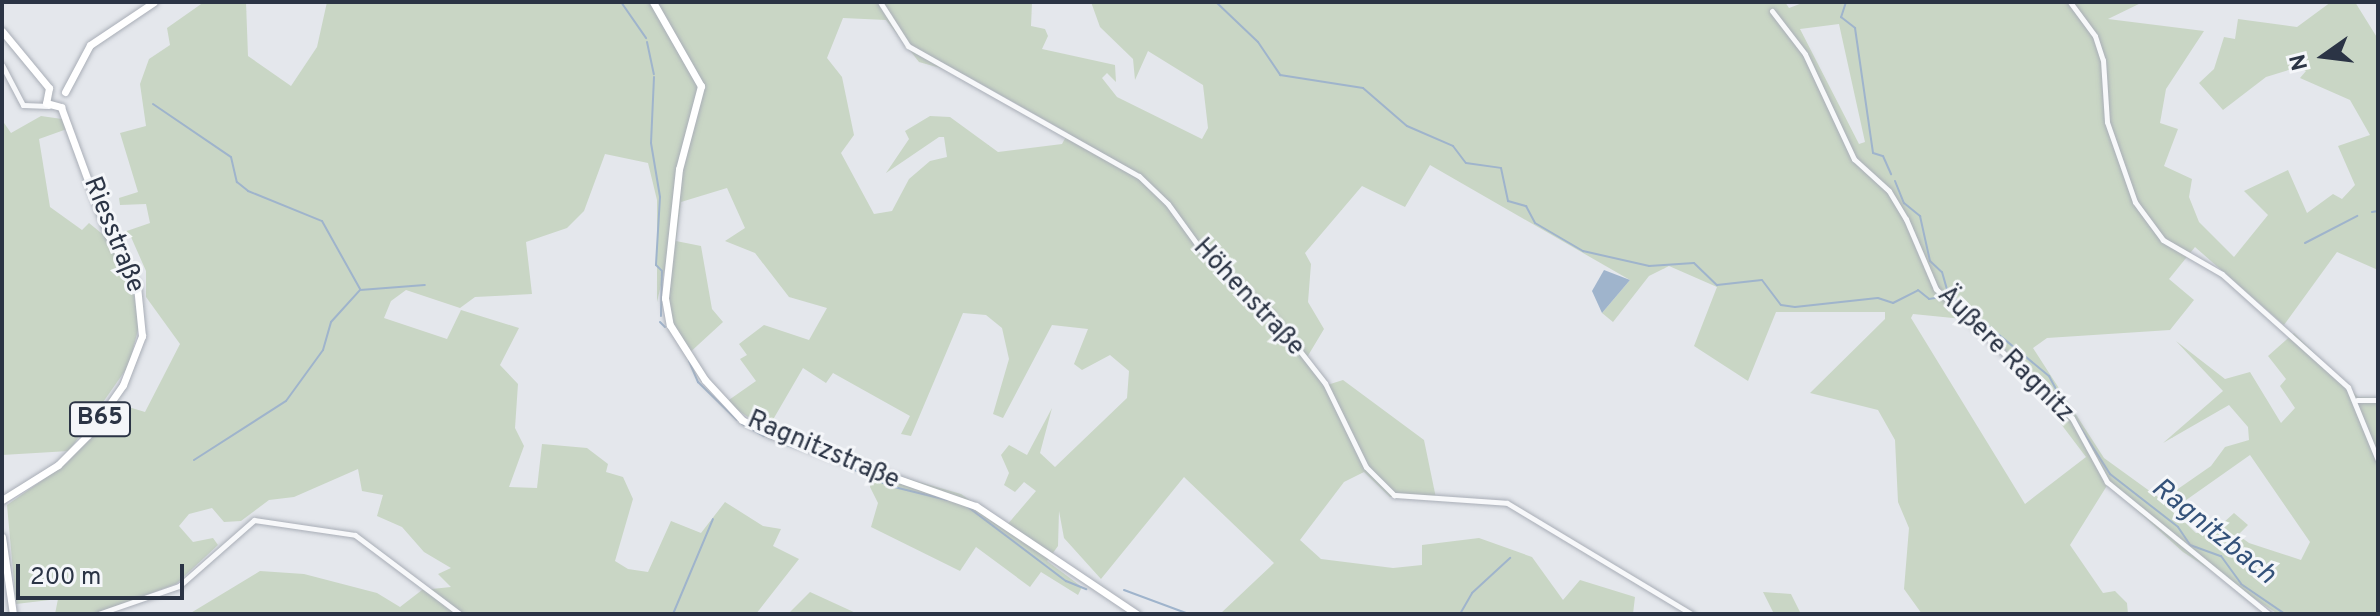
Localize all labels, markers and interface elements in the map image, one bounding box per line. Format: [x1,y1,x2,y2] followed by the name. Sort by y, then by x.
[2284,16,2364,96] north arrow
[2285,51,2315,73] text: N
[76,173,150,297] street label: Riesstraße
[1186,233,1310,363] street label: Höhenstraße
[1930,280,2080,430] street label: Äußere Ragnitz
[68,399,132,439] road number: B65
[742,405,904,497] street label: Ragnitzstraße
[2144,472,2282,592] water label: Ragnitzbach
[20,548,188,598] scale bar
[30,563,101,593] text: 200 m

